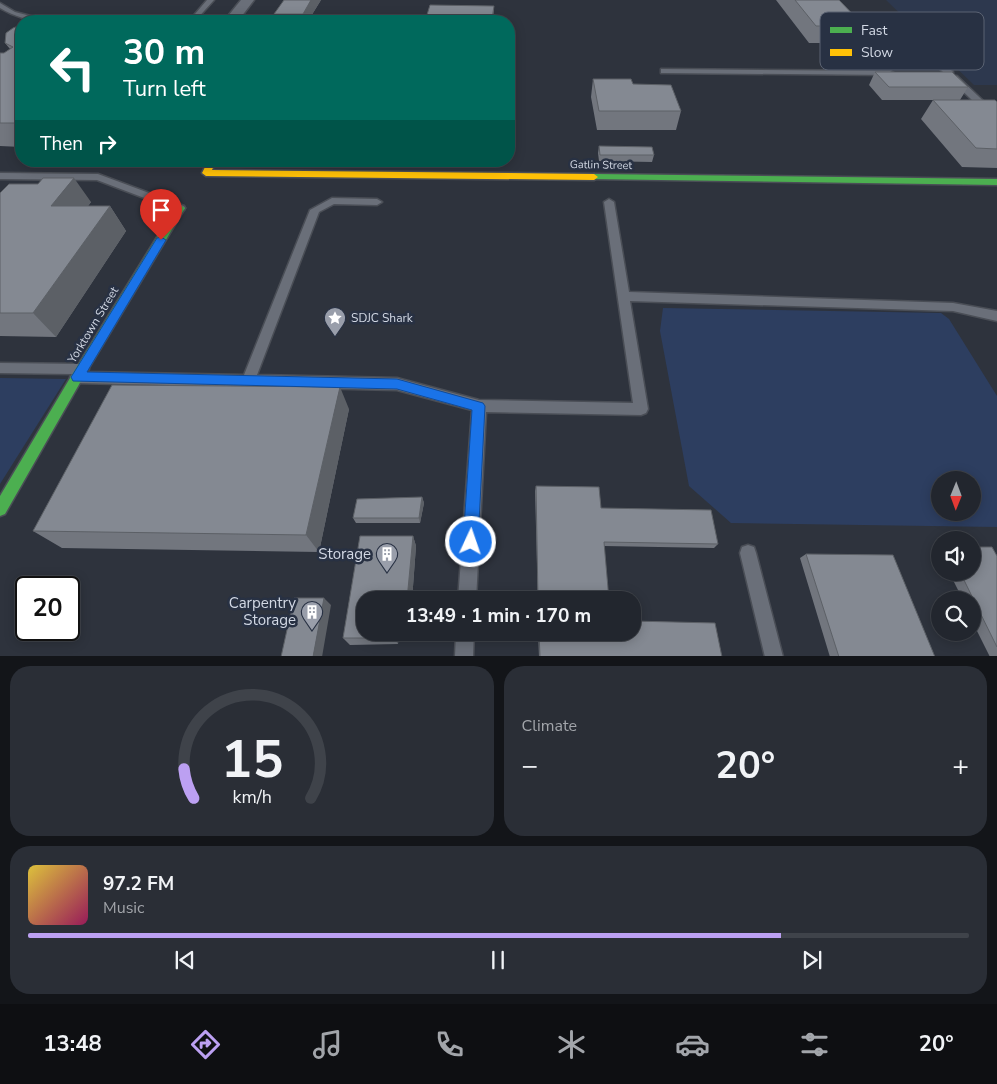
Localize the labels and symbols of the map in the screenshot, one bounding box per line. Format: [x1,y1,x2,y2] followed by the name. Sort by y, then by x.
[820,12,984,70] legend
[861,21,887,40] text: Fast
[861,43,893,62] text: Slow
[570,157,633,173] street label: Gatlin Street
[140,189,182,240] pin
[63,283,123,367] street label: Yorktown Street
[323,306,347,337] place icon: SDJC Shark
[351,310,414,326] place label: SDJC Shark
[931,471,981,521] north arrow
[444,515,496,567] position arrow
[375,542,399,573] building icon: Storage
[318,544,371,564] place label: Storage
[15,576,80,641] speed limit sign: 20
[229,593,296,630] place label: Carpentry Storage
[300,600,324,631] building icon: Carpentry Storage

